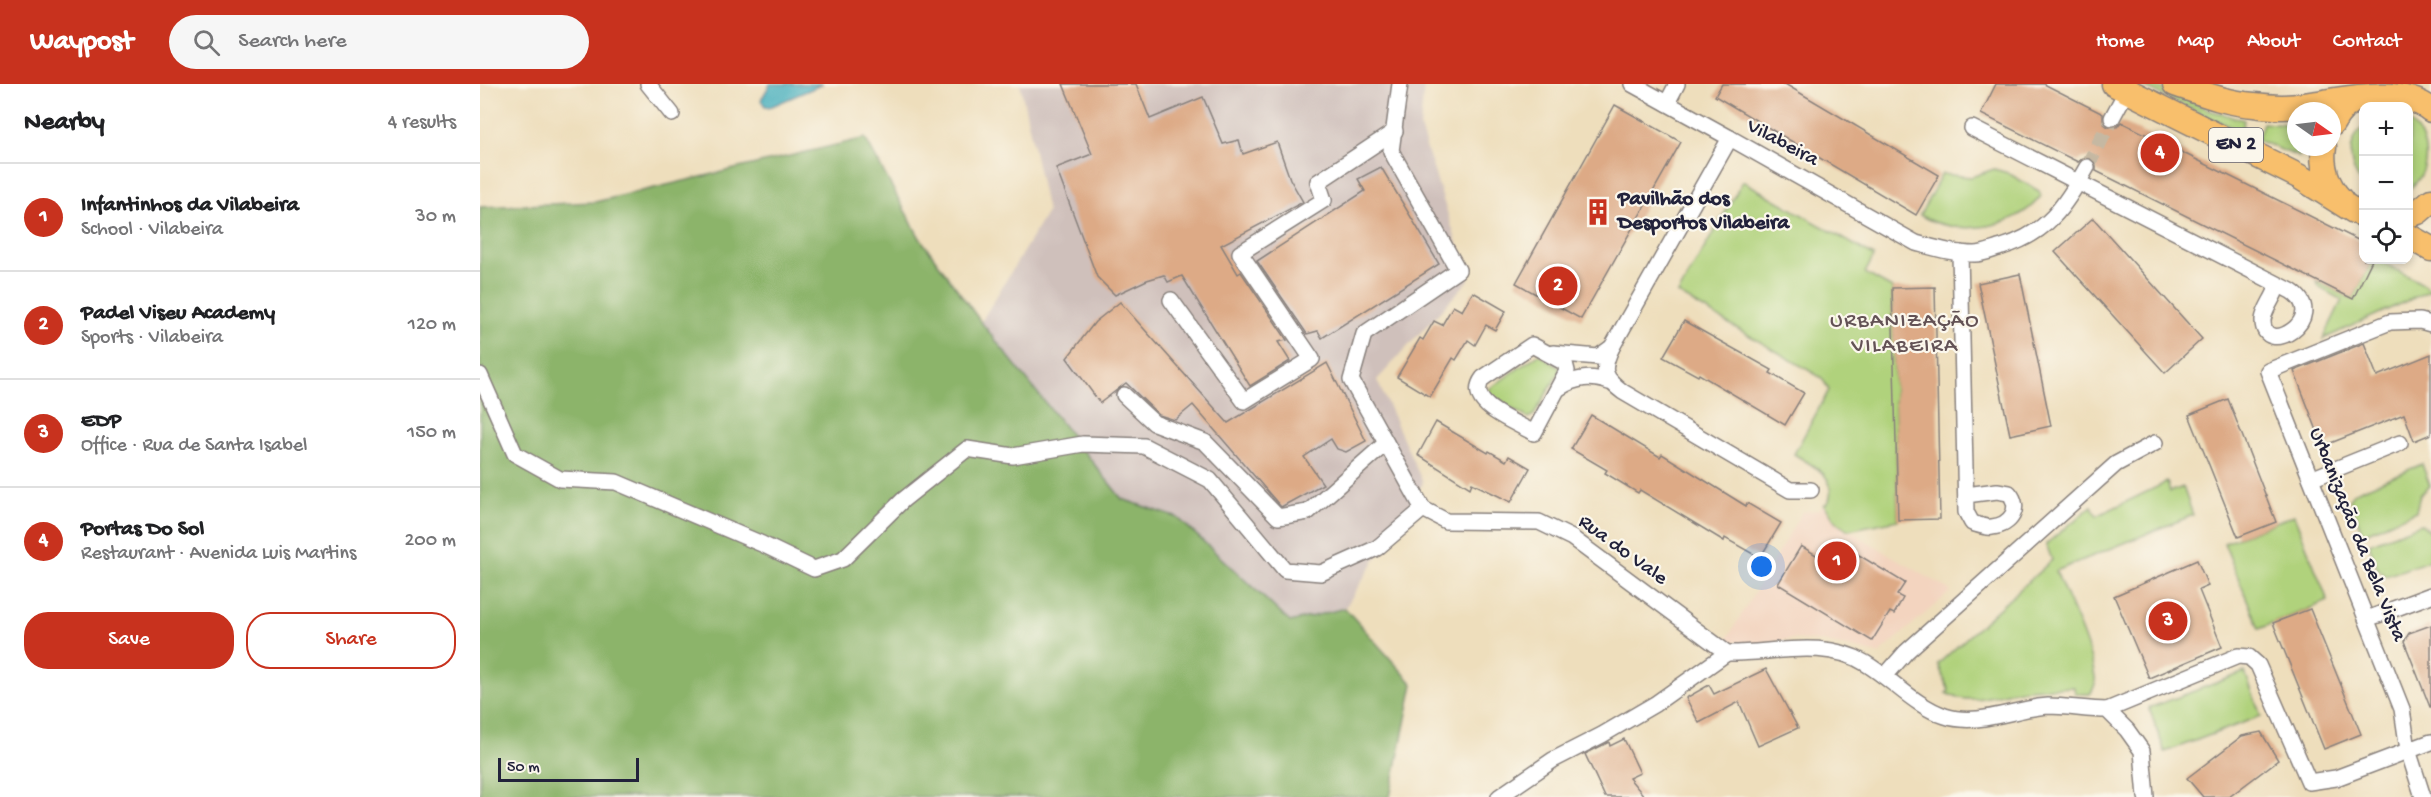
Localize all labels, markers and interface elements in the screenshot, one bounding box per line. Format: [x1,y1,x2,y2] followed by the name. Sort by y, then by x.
[169,15,589,69] search box
[30,26,133,59] text: Waypost
[190,26,223,59] icon: search
[238,29,347,55] text: Search here
[2096,30,2144,55] text: Home
[2177,30,2214,55] text: Map
[2247,30,2300,55] text: About
[2333,30,2401,55] text: Contact
[2287,102,2341,156] north arrow
[2359,102,2413,264] map controls
[2359,102,2413,156] button: +
[24,108,105,139] text: Nearby
[388,112,456,135] text: 4 results
[1741,114,1824,174] street label: Vilabeira
[2209,128,2263,162] road number: EN 2
[2140,130,2180,176] pin: 4
[2359,156,2413,210] button: −
[1616,188,1791,237] place label: Pavilhão dos Desportos Vilabeira
[81,193,299,219] text: Infantinhos da Vilabeira
[1583,197,1613,227] building icon: Pavilhão dos Desportos Vilabeira
[39,206,48,229] text: 1
[415,206,456,229] text: 30 m
[2359,210,2413,264] button: locate
[81,219,223,242] text: School · Vilabeira
[1538,264,1578,308] pin: 2
[81,301,275,327] text: Padel Viseu Academy
[1830,309,1980,360] district label: URBANIZAÇÃO VILABEIRA
[39,314,48,337] text: 2
[408,314,456,337] text: 120 m
[81,327,223,350] text: Sports · Vilabeira
[81,409,121,435] text: EDP
[38,422,49,445] text: 3
[407,422,456,445] text: 150 m
[2302,424,2411,647] street label: Urbanização da Bela Vista
[81,435,307,458] text: Office · Rua de Santa Isabel
[1572,510,1673,592] street label: Rua do Vale
[81,517,204,543] text: Portas Do Sol
[39,530,48,553] text: 4
[405,530,456,553] text: 200 m
[1818,538,1856,584] pin: 1
[81,543,356,566] text: Restaurant · Avenida Luis Martins
[1747,552,1776,581] your location
[2148,598,2188,644] pin: 3
[24,612,234,669] button: Save
[246,612,456,669] button: Share
[498,755,639,782] scale bar
[507,759,540,778] text: 50 m

